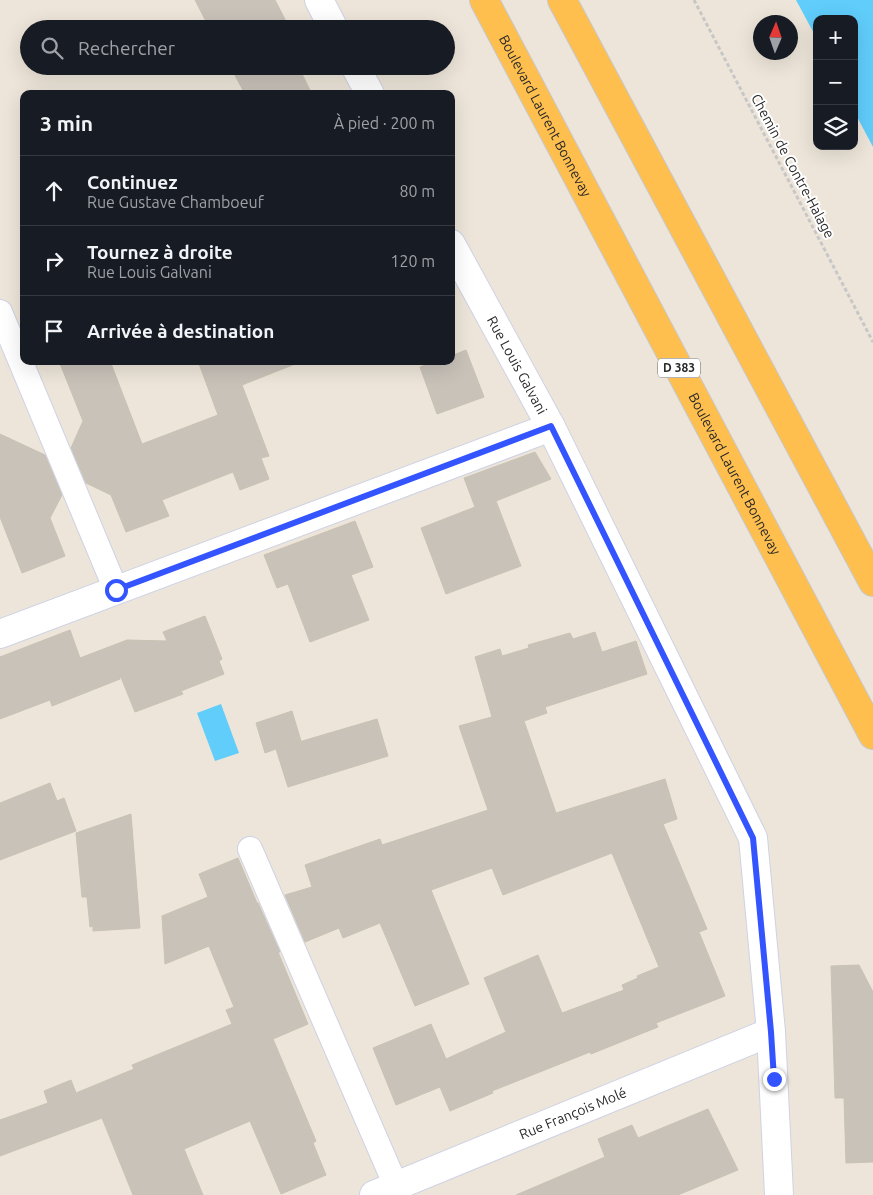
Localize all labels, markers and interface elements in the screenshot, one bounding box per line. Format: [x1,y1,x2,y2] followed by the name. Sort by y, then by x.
[753,15,798,60] north arrow
[813,15,858,150] map controls
[813,15,858,60] button: +
[20,20,455,75] search box
[496,32,595,200] street label: Boulevard Laurent Bonnevay
[38,34,66,62] icon: search
[78,37,175,59] text: Rechercher
[813,60,858,105] button: −
[748,91,838,241] street label: Chemin de Contre-Halage
[813,105,858,150] button: layers
[40,111,93,135] text: 3 min
[334,114,435,132] text: À pied · 200 m
[87,171,177,193] text: Continuez
[40,177,68,205] icon: ahead
[399,182,435,200] text: 80 m
[87,193,264,211] text: Rue Gustave Chamboeuf
[87,241,233,263] text: Tournez à droite
[40,247,68,275] icon: right
[390,252,435,270] text: 120 m
[87,263,212,281] text: Rue Louis Galvani
[484,313,550,417] street label: Rue Louis Galvani
[40,317,68,345] icon: arrive
[87,320,274,342] text: Arrivée à destination
[658,358,700,378] road number: D 383
[685,390,784,558] street label: Boulevard Laurent Bonnevay
[105,579,128,602] route start
[763,1068,786,1091] route end
[517,1084,629,1142] street label: Rue François Molé

